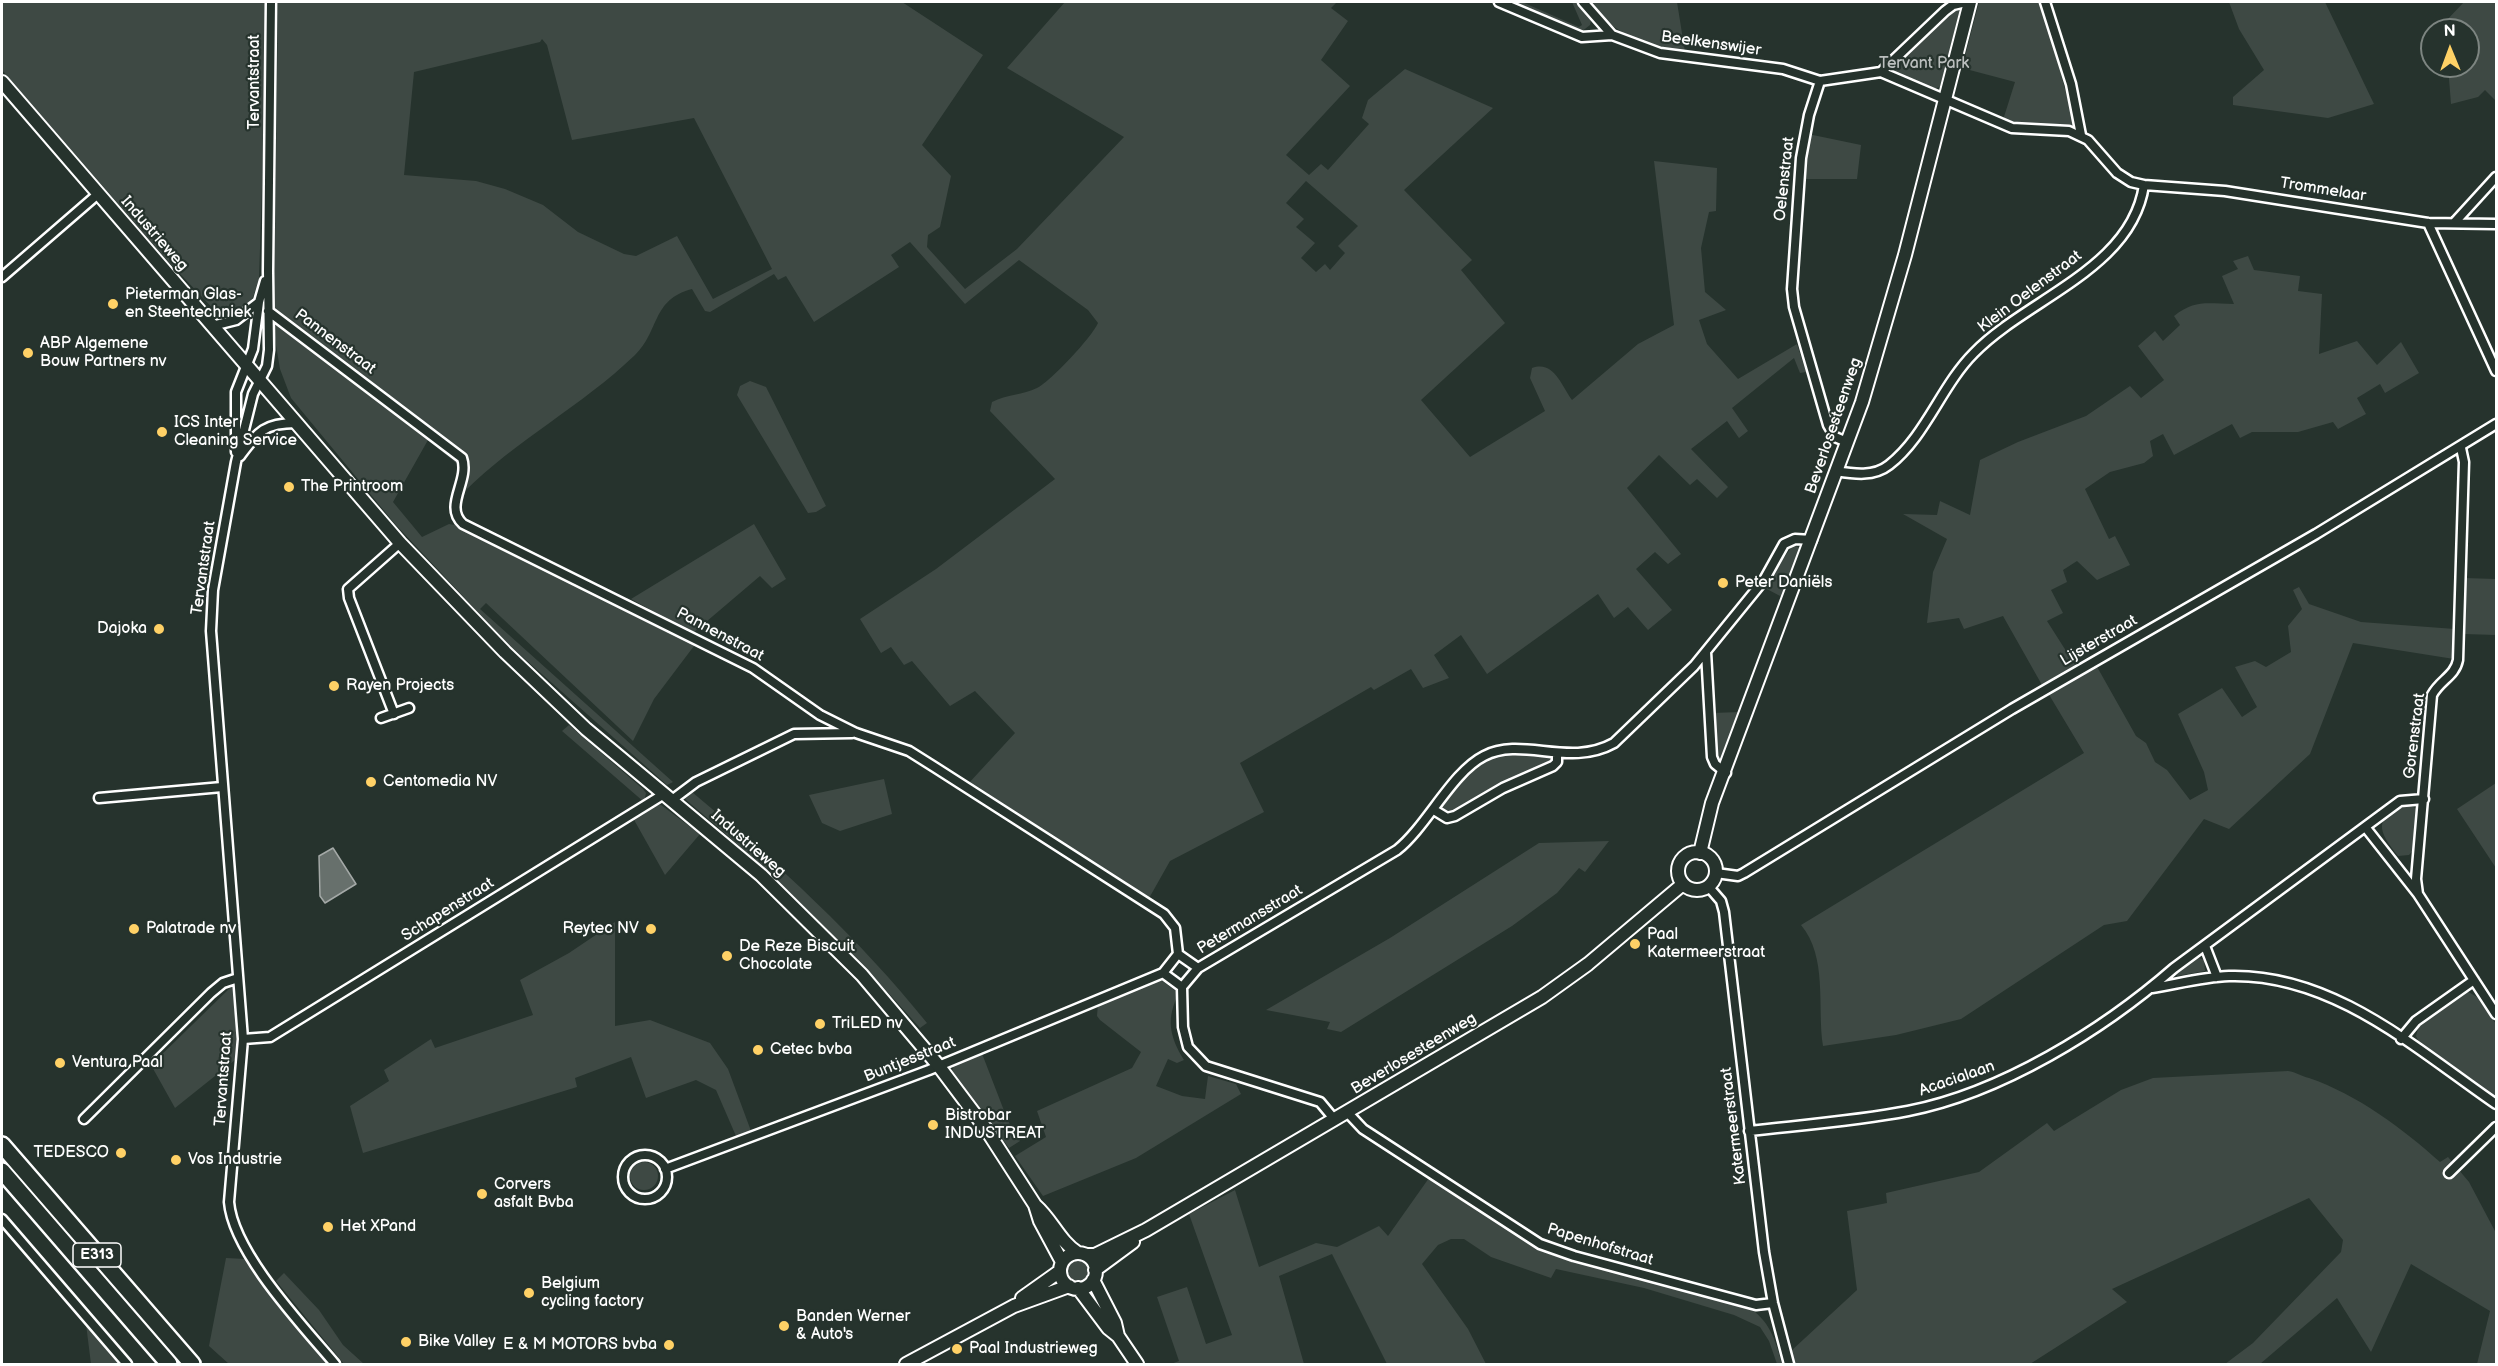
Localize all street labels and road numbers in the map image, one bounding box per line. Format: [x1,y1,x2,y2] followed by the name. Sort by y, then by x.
[1660,27,1762,61] street label: Beelkenswijer
[245,35,265,129] street label: Tervantstraat
[1771,136,1799,222] street label: Oelenstraat
[2279,174,2367,206] street label: Trommelaar
[116,193,192,275] street label: Industrieweg
[1974,247,2086,337] street label: Klein Oelenstraat
[291,305,379,379] street label: Pannenstraat
[1802,355,1866,497] street label: Beverlosesteenweg
[188,520,220,616] street label: Tervantstraat
[673,604,767,666] street label: Pannenstraat
[2057,611,2141,671] street label: Lijsterstraat
[2400,692,2430,780] street label: Gorenstraat
[707,806,789,882] street label: Industrieweg
[398,874,498,946] street label: Schapenstraat
[1194,881,1306,959] street label: Petermansstraat
[1348,1009,1480,1099] street label: Beverlosesteenweg
[211,1031,237,1127] street label: Tervantstraat
[861,1033,959,1087] street label: Buntjesstraat
[1917,1057,1997,1101] street label: Acacialaan
[1717,1066,1751,1186] street label: Katermeerstraat
[1545,1220,1655,1270] street label: Papenhofstraat
[73,1243,121,1267] road number: E313

